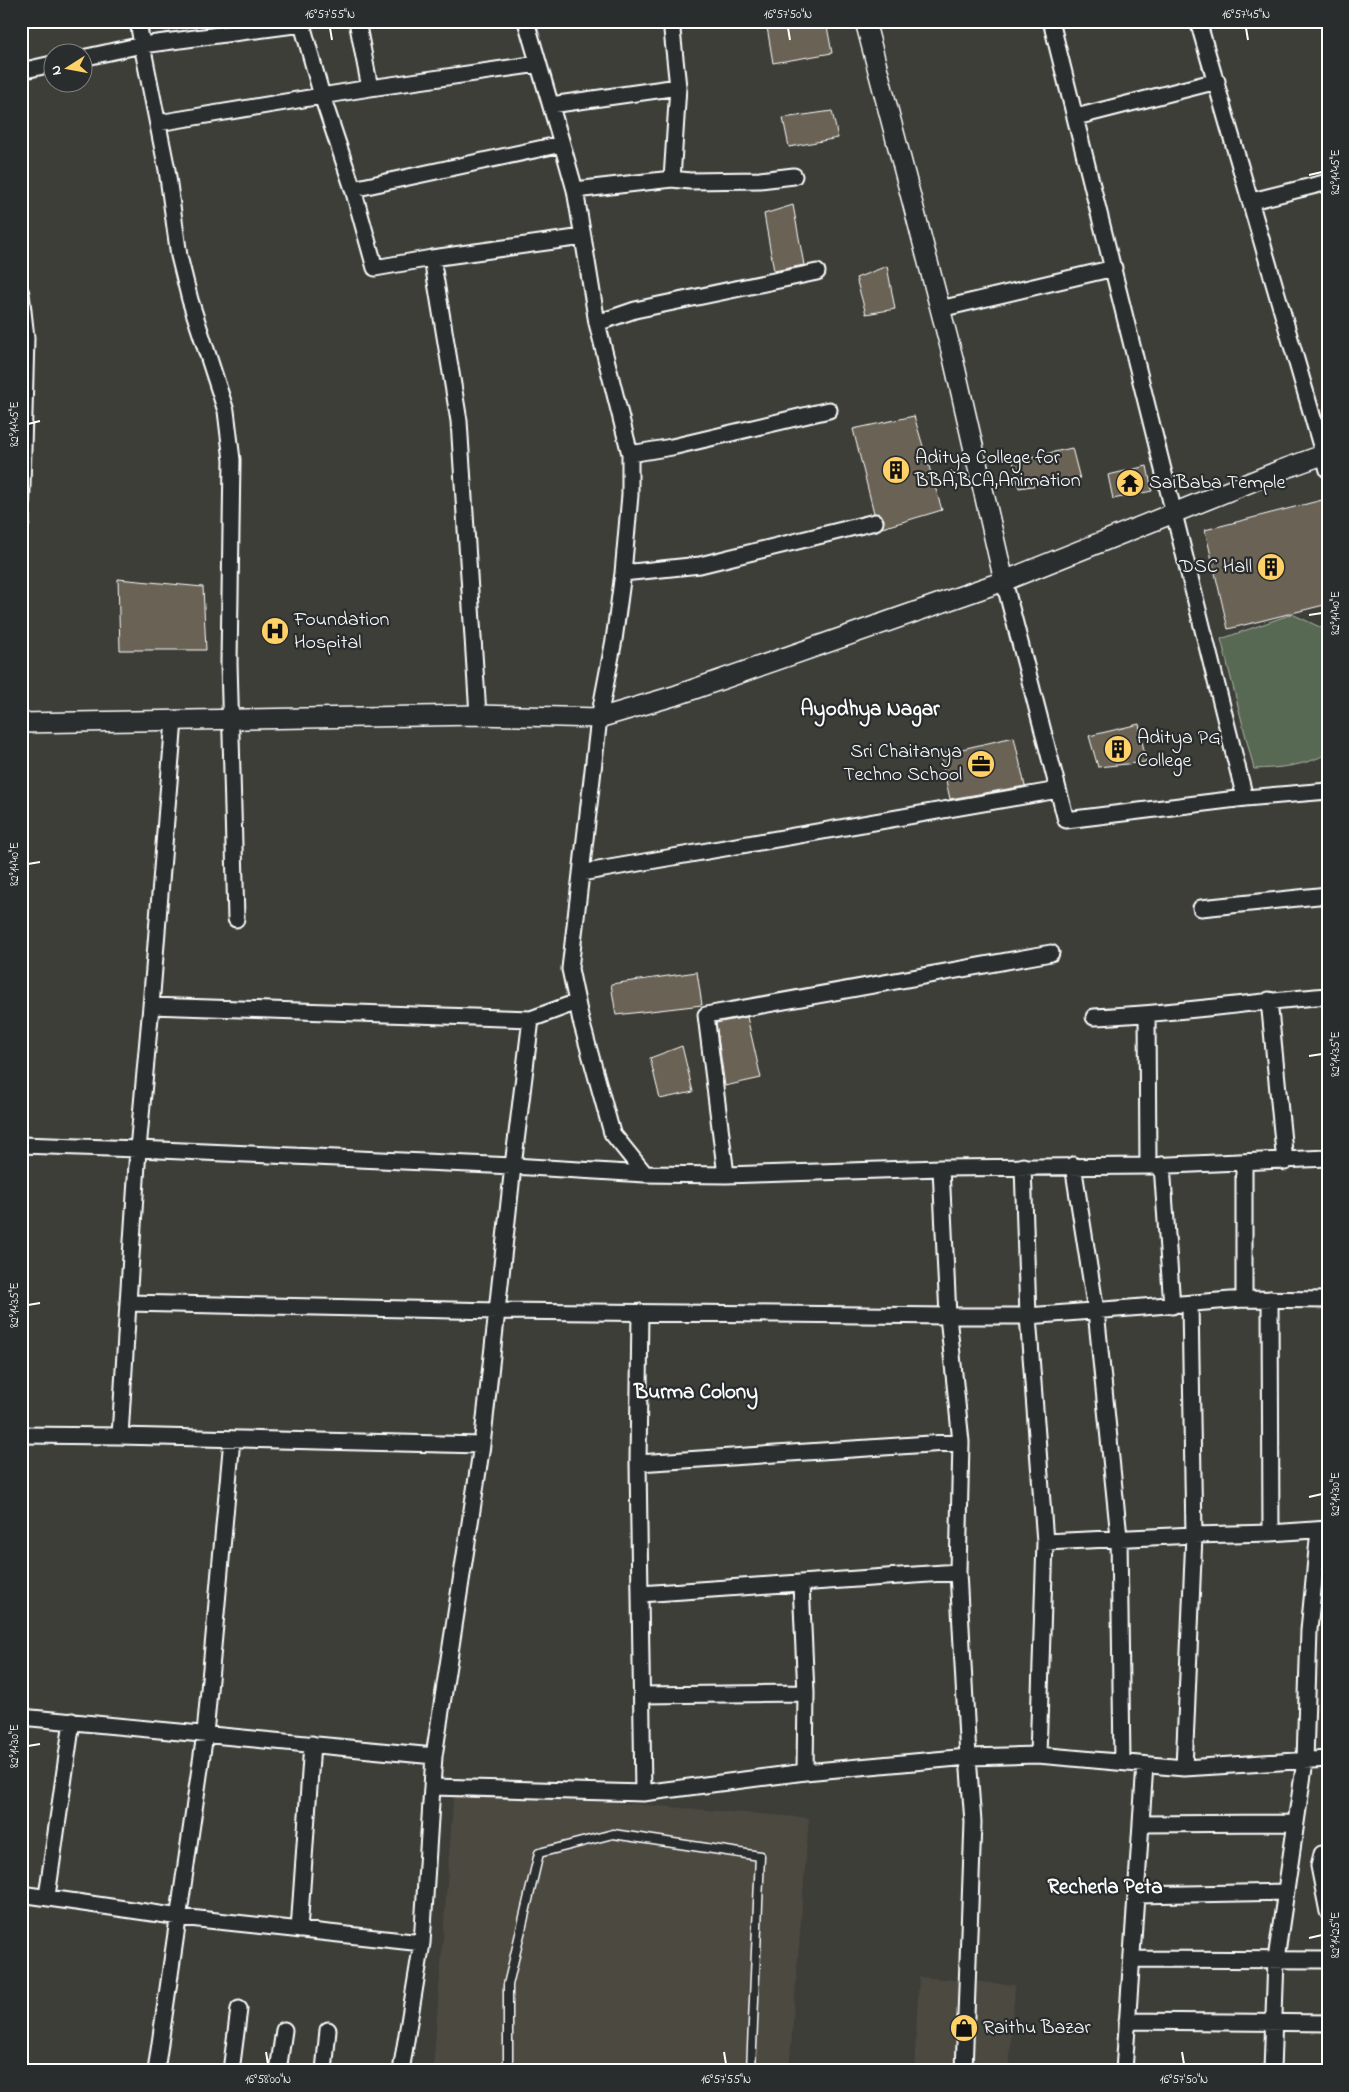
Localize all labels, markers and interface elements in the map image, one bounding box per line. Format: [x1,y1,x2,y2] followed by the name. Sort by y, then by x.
[305,6,355,24] text: 16°57'55"N
[764,6,812,24] text: 16°57'50"N
[1222,6,1270,24] text: 16°57'45"N
[42,42,92,92] north arrow
[46,64,68,77] text: N
[1327,149,1345,195] text: 82°14'45"E
[6,401,24,447] text: 82°14'45"E
[914,444,1081,496] place label: Aditya College for BBA,BCA,Animation
[881,455,911,485] building icon: Aditya College for BBA,BCA,Animation
[1115,468,1145,498] temple icon: SaiBaba Temple
[1149,469,1285,498] place label: SaiBaba Temple
[1256,552,1286,582] building icon: DSC Hall
[1178,553,1252,582] place label: DSC Hall
[1327,591,1345,635] text: 82°14'40"E
[293,606,390,658] place label: Foundation Hospital
[260,616,290,646] hospital icon: Foundation Hospital
[800,695,940,727] district label: Ayodhya Nagar
[1137,724,1221,777] place label: Aditya PG College
[1103,734,1133,764] building icon: Aditya PG College
[843,738,962,790] place label: Sri Chaitanya Techno School
[966,749,996,779] office icon: Sri Chaitanya Techno School
[6,842,24,886] text: 82°14'40"E
[1327,1031,1345,1077] text: 82°14'35"E
[6,1282,24,1328] text: 82°14'35"E
[633,1378,758,1410] district label: Burma Colony
[1327,1472,1345,1516] text: 82°14'30"E
[6,1724,24,1768] text: 82°14'30"E
[1047,1873,1163,1903] district label: Recherla Peta
[1327,1912,1345,1958] text: 82°14'25"E
[949,2013,979,2043] shop icon: Raithu Bazar
[983,2014,1091,2043] place label: Raithu Bazar
[245,2071,291,2089] text: 16°58'00"N
[701,2071,751,2089] text: 16°57'55"N
[1160,2071,1208,2089] text: 16°57'50"N

